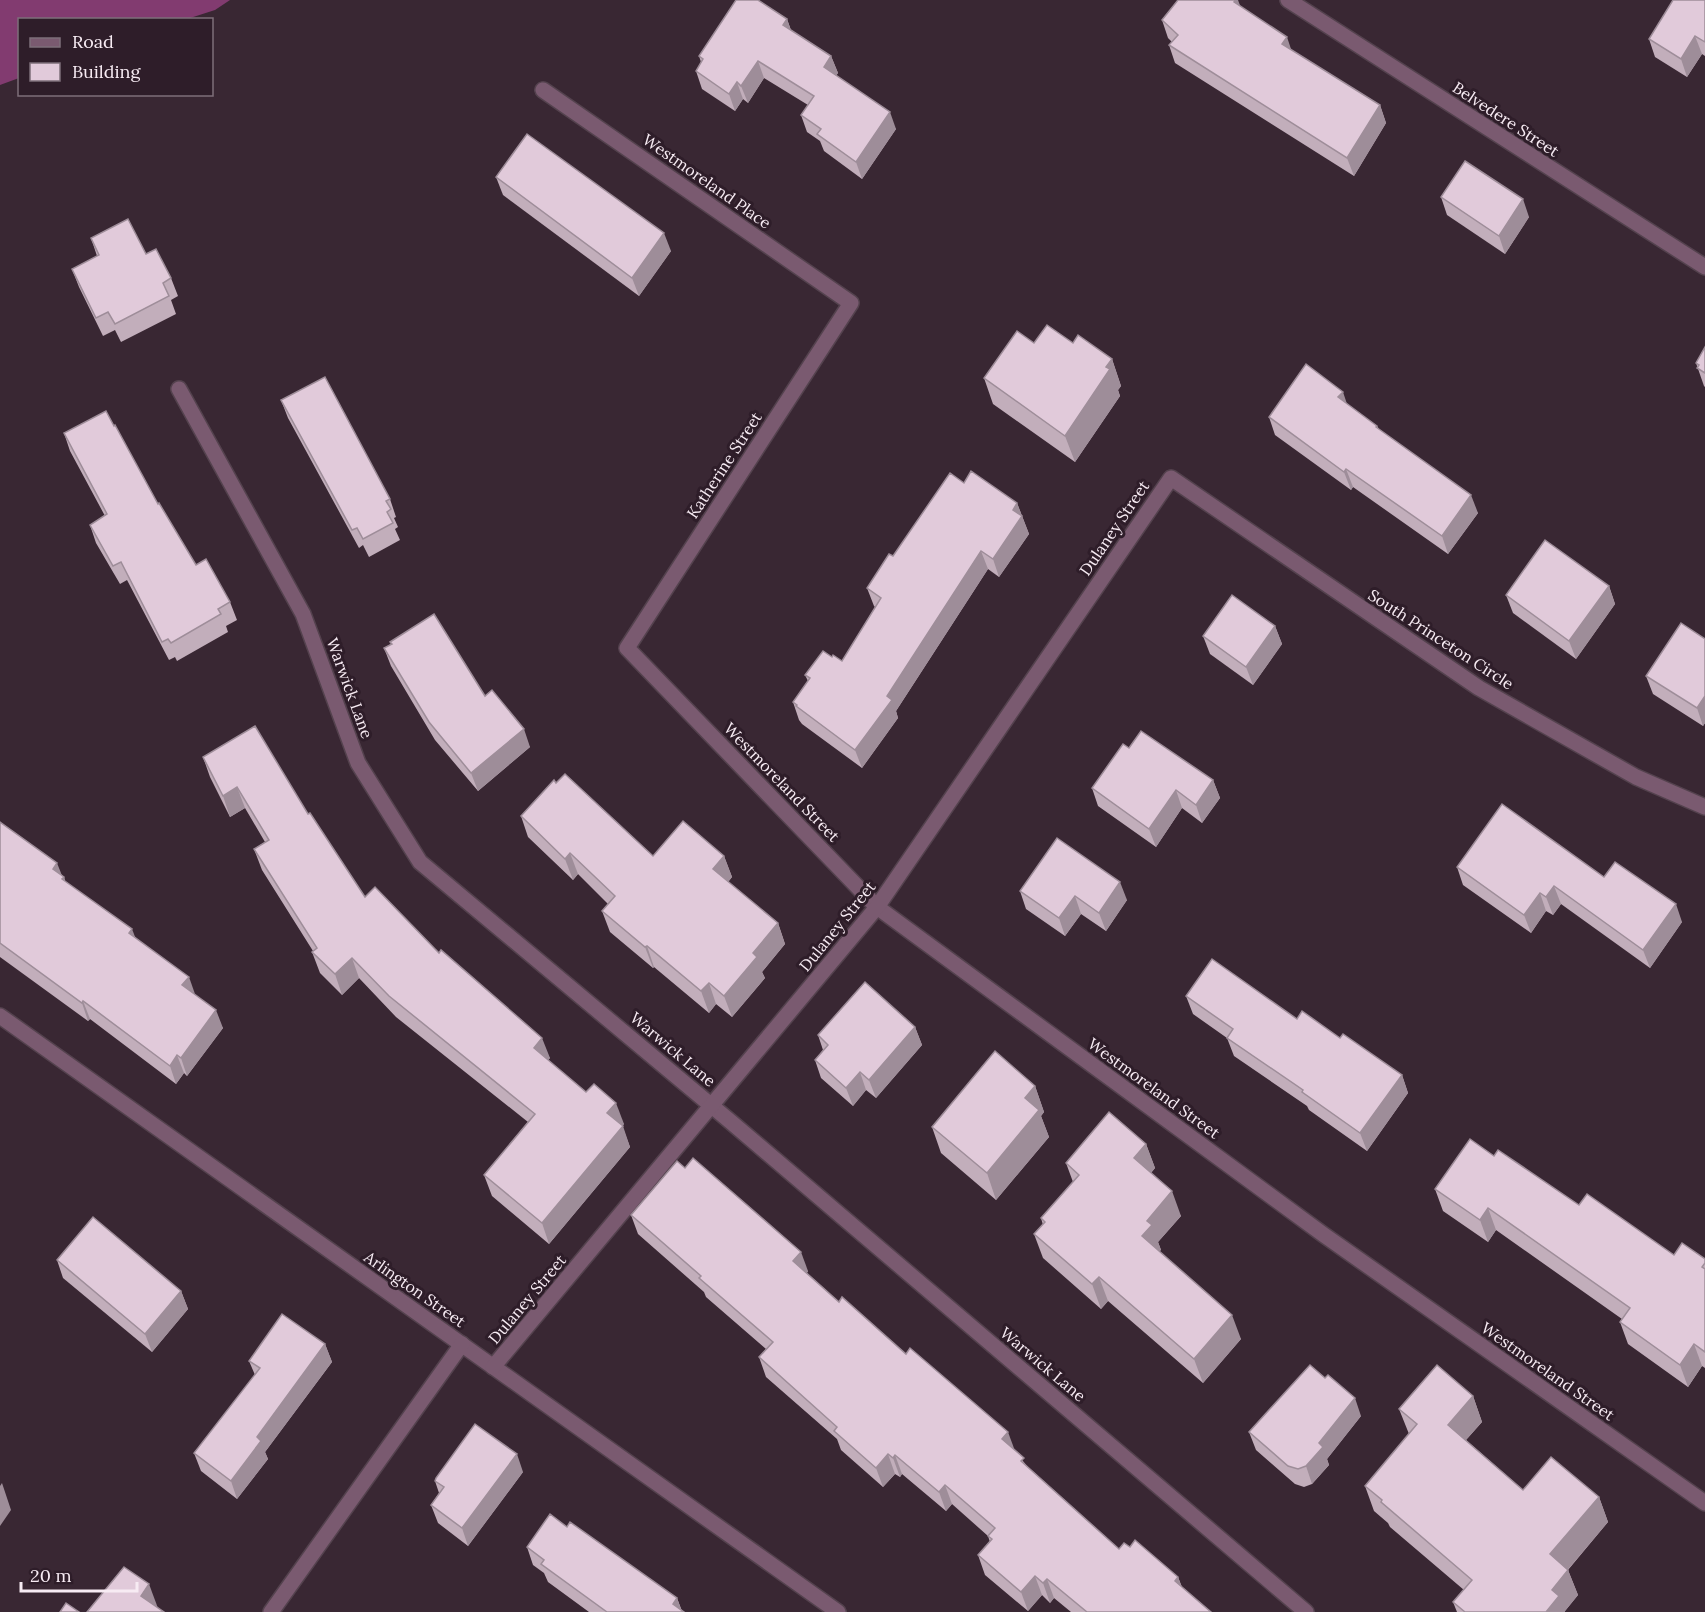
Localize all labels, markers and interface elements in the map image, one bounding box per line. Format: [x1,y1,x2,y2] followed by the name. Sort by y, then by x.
[18,18,213,96] legend
[72,30,114,53] text: Road
[72,60,142,83] text: Building
[1449,77,1564,161] street label: Belvedere Street
[639,129,775,233] street label: Westmoreland Place
[682,407,766,522] street label: Katherine Street
[1075,476,1154,579] street label: Dulaney Street
[1365,585,1518,694] street label: South Princeton Circle
[323,635,378,741] street label: Warwick Lane
[720,718,845,846] street label: Westmoreland Street
[794,876,880,975] street label: Dulaney Street
[626,1007,720,1091] street label: Warwick Lane
[1084,1033,1225,1143] street label: Westmoreland Street
[360,1246,470,1332] street label: Arlington Street
[484,1250,571,1348] street label: Dulaney Street
[1477,1317,1619,1425] street label: Westmoreland Street
[996,1322,1090,1406] street label: Warwick Lane
[21,1555,136,1593] scale bar
[30,1564,72,1587] text: 20 m

